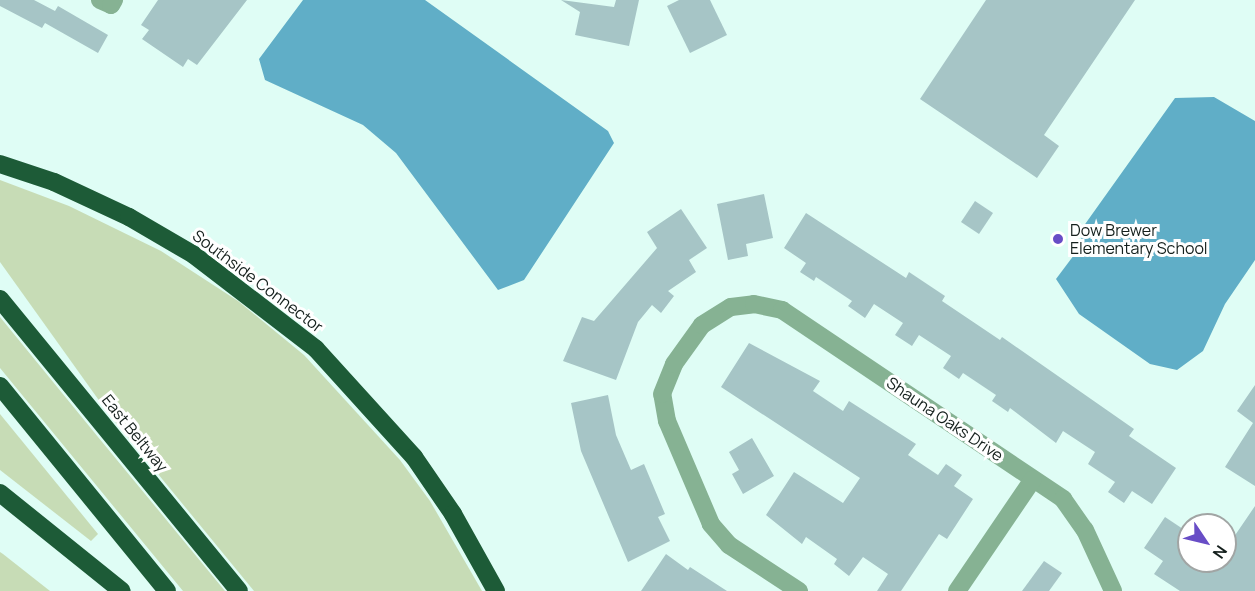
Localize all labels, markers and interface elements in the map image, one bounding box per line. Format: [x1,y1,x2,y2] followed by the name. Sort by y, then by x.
[1070,220,1208,258] place label: Dow Brewer Elementary School
[189,226,327,336] street label: Southside Connector
[1051,232,1065,246] marker: Dow Brewer Elementary School
[883,373,1007,465] street label: Shauna Oaks Drive
[98,390,172,476] street label: East Beltway
[1177,513,1237,573] north arrow
[1208,541,1232,563] text: N

